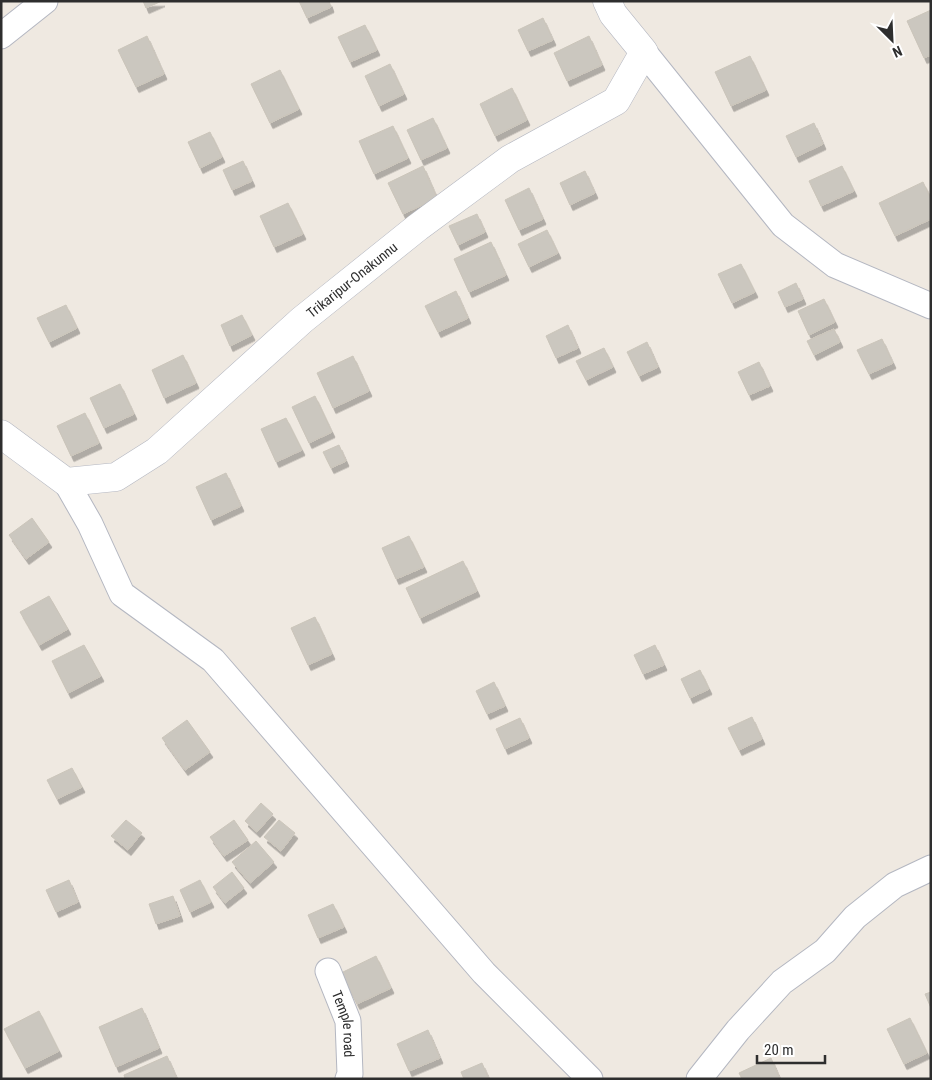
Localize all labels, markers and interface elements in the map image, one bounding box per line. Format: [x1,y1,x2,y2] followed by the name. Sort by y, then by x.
[867,15,917,65] north arrow
[890,43,904,61] text: N
[303,239,400,321] street label: Trikaripur-Onakunnu
[329,988,357,1058] street label: Temple road
[757,1032,824,1064] scale bar
[764,1041,794,1059] text: 20 m

